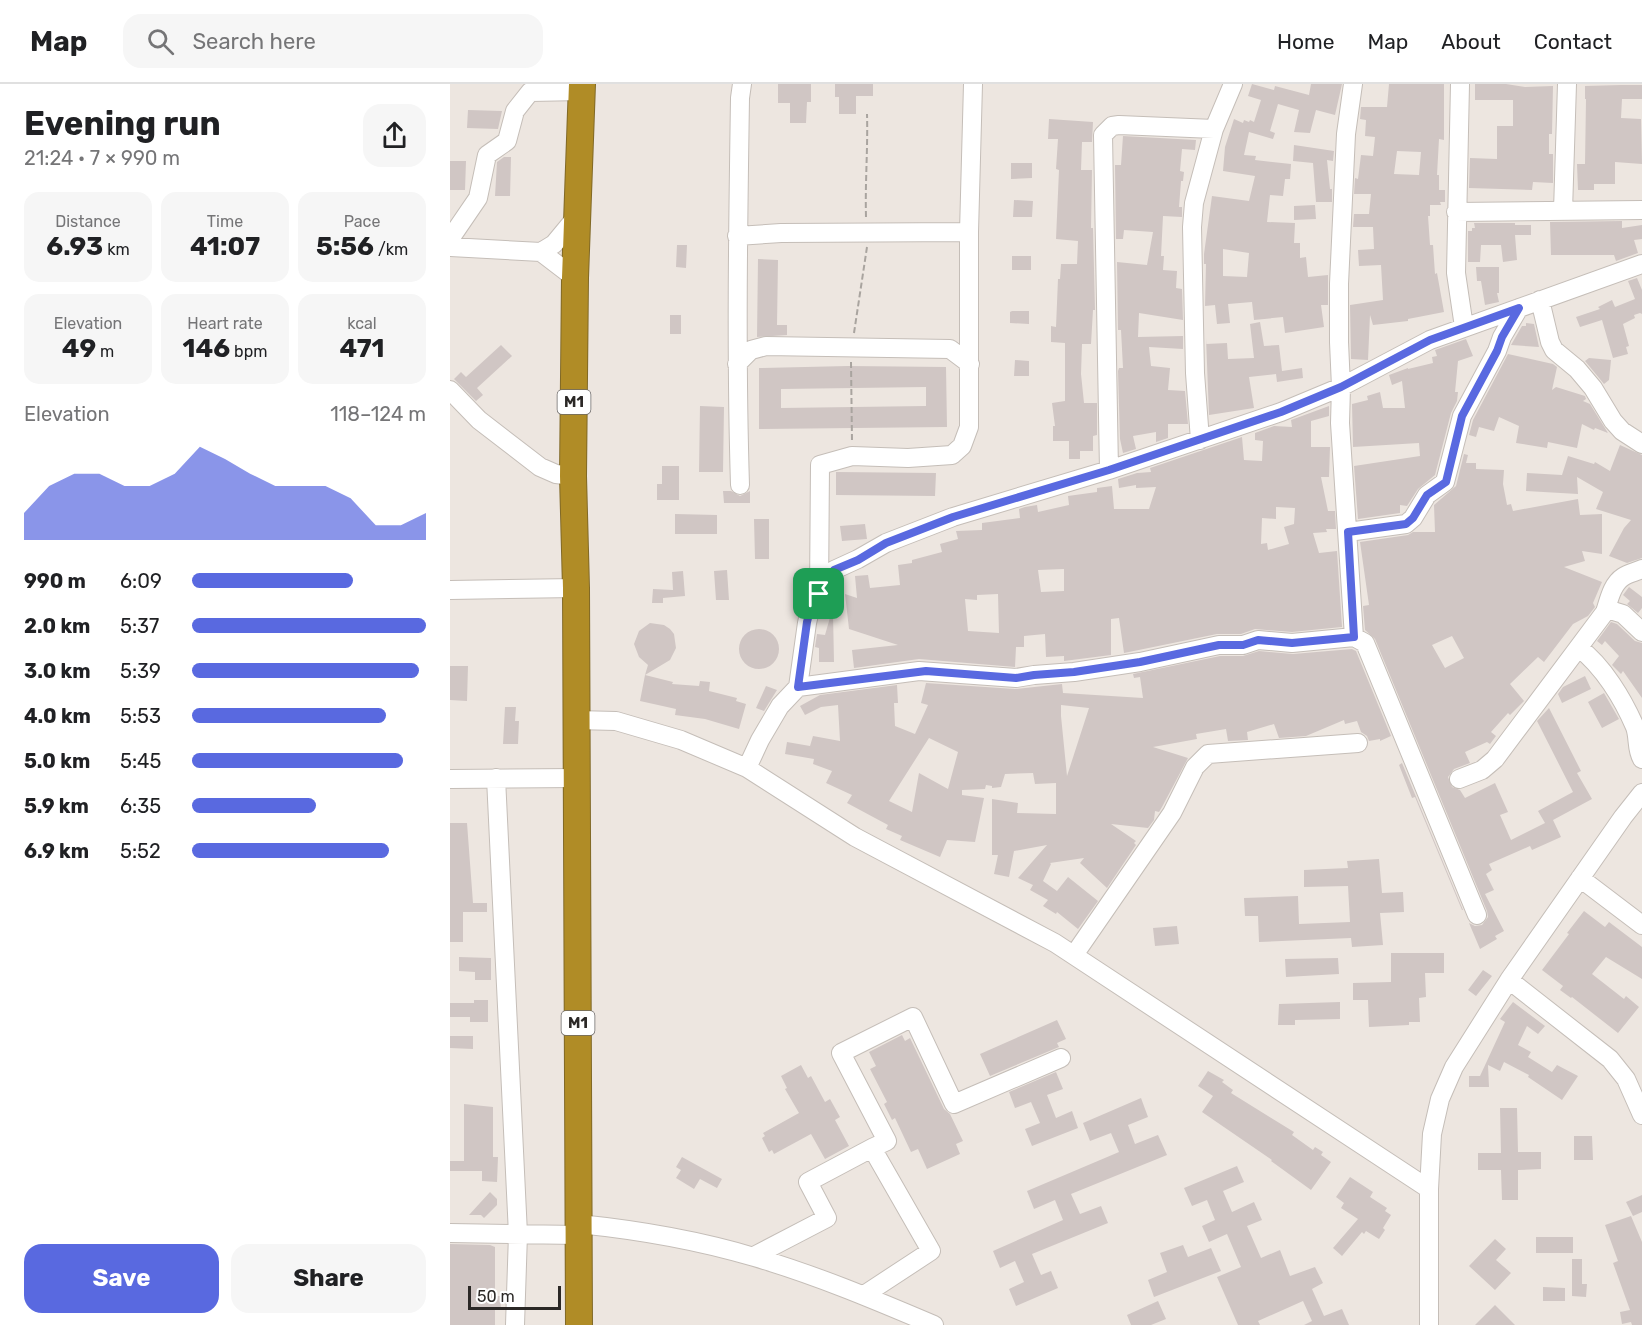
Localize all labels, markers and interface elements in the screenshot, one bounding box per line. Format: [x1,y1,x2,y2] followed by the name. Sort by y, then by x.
[123,14,543,68] search box
[30,25,87,58] text: Map
[144,25,177,58] icon: search
[192,28,316,55] text: Search here
[1277,29,1334,54] text: Home
[1367,29,1408,54] text: Map
[1441,29,1501,54] text: About
[1534,29,1612,54] text: Contact
[24,104,221,143] text: Evening run
[363,104,426,167] button: share
[24,146,180,170] text: 21:24 · 7 × 990 m
[55,212,121,231] text: Distance
[207,212,243,231] text: Time
[344,212,380,231] text: Pace
[46,231,103,262] text: 6.93
[190,231,260,262] text: 41:07
[316,231,374,262] text: 5:56
[103,240,130,259] text: km
[374,240,408,259] text: /km
[54,314,122,333] text: Elevation
[187,314,263,333] text: Heart rate
[347,314,377,333] text: kcal
[62,333,96,364] text: 49
[183,333,230,364] text: 146
[340,333,384,364] text: 471
[96,342,114,361] text: m
[230,342,267,361] text: bpm
[558,390,590,414] road number: M1
[24,402,110,426] text: Elevation
[330,402,426,426] text: 118–124 m
[793,568,844,619] pin
[24,569,86,593] text: 990 m
[120,569,162,593] text: 6:09
[802,577,835,610] icon: arrive
[24,614,90,638] text: 2.0 km
[120,614,159,638] text: 5:37
[24,659,91,683] text: 3.0 km
[120,659,161,683] text: 5:39
[24,704,91,728] text: 4.0 km
[120,704,161,728] text: 5:53
[24,749,90,773] text: 5.0 km
[120,749,161,773] text: 5:45
[24,794,89,818] text: 5.9 km
[120,794,161,818] text: 6:35
[24,839,89,863] text: 6.9 km
[120,839,161,863] text: 5:52
[562,1011,594,1035] road number: M1
[24,1244,219,1313] button: Save
[231,1244,426,1313] button: Share
[468,1283,561,1310] scale bar
[477,1287,515,1306] text: 50 m

